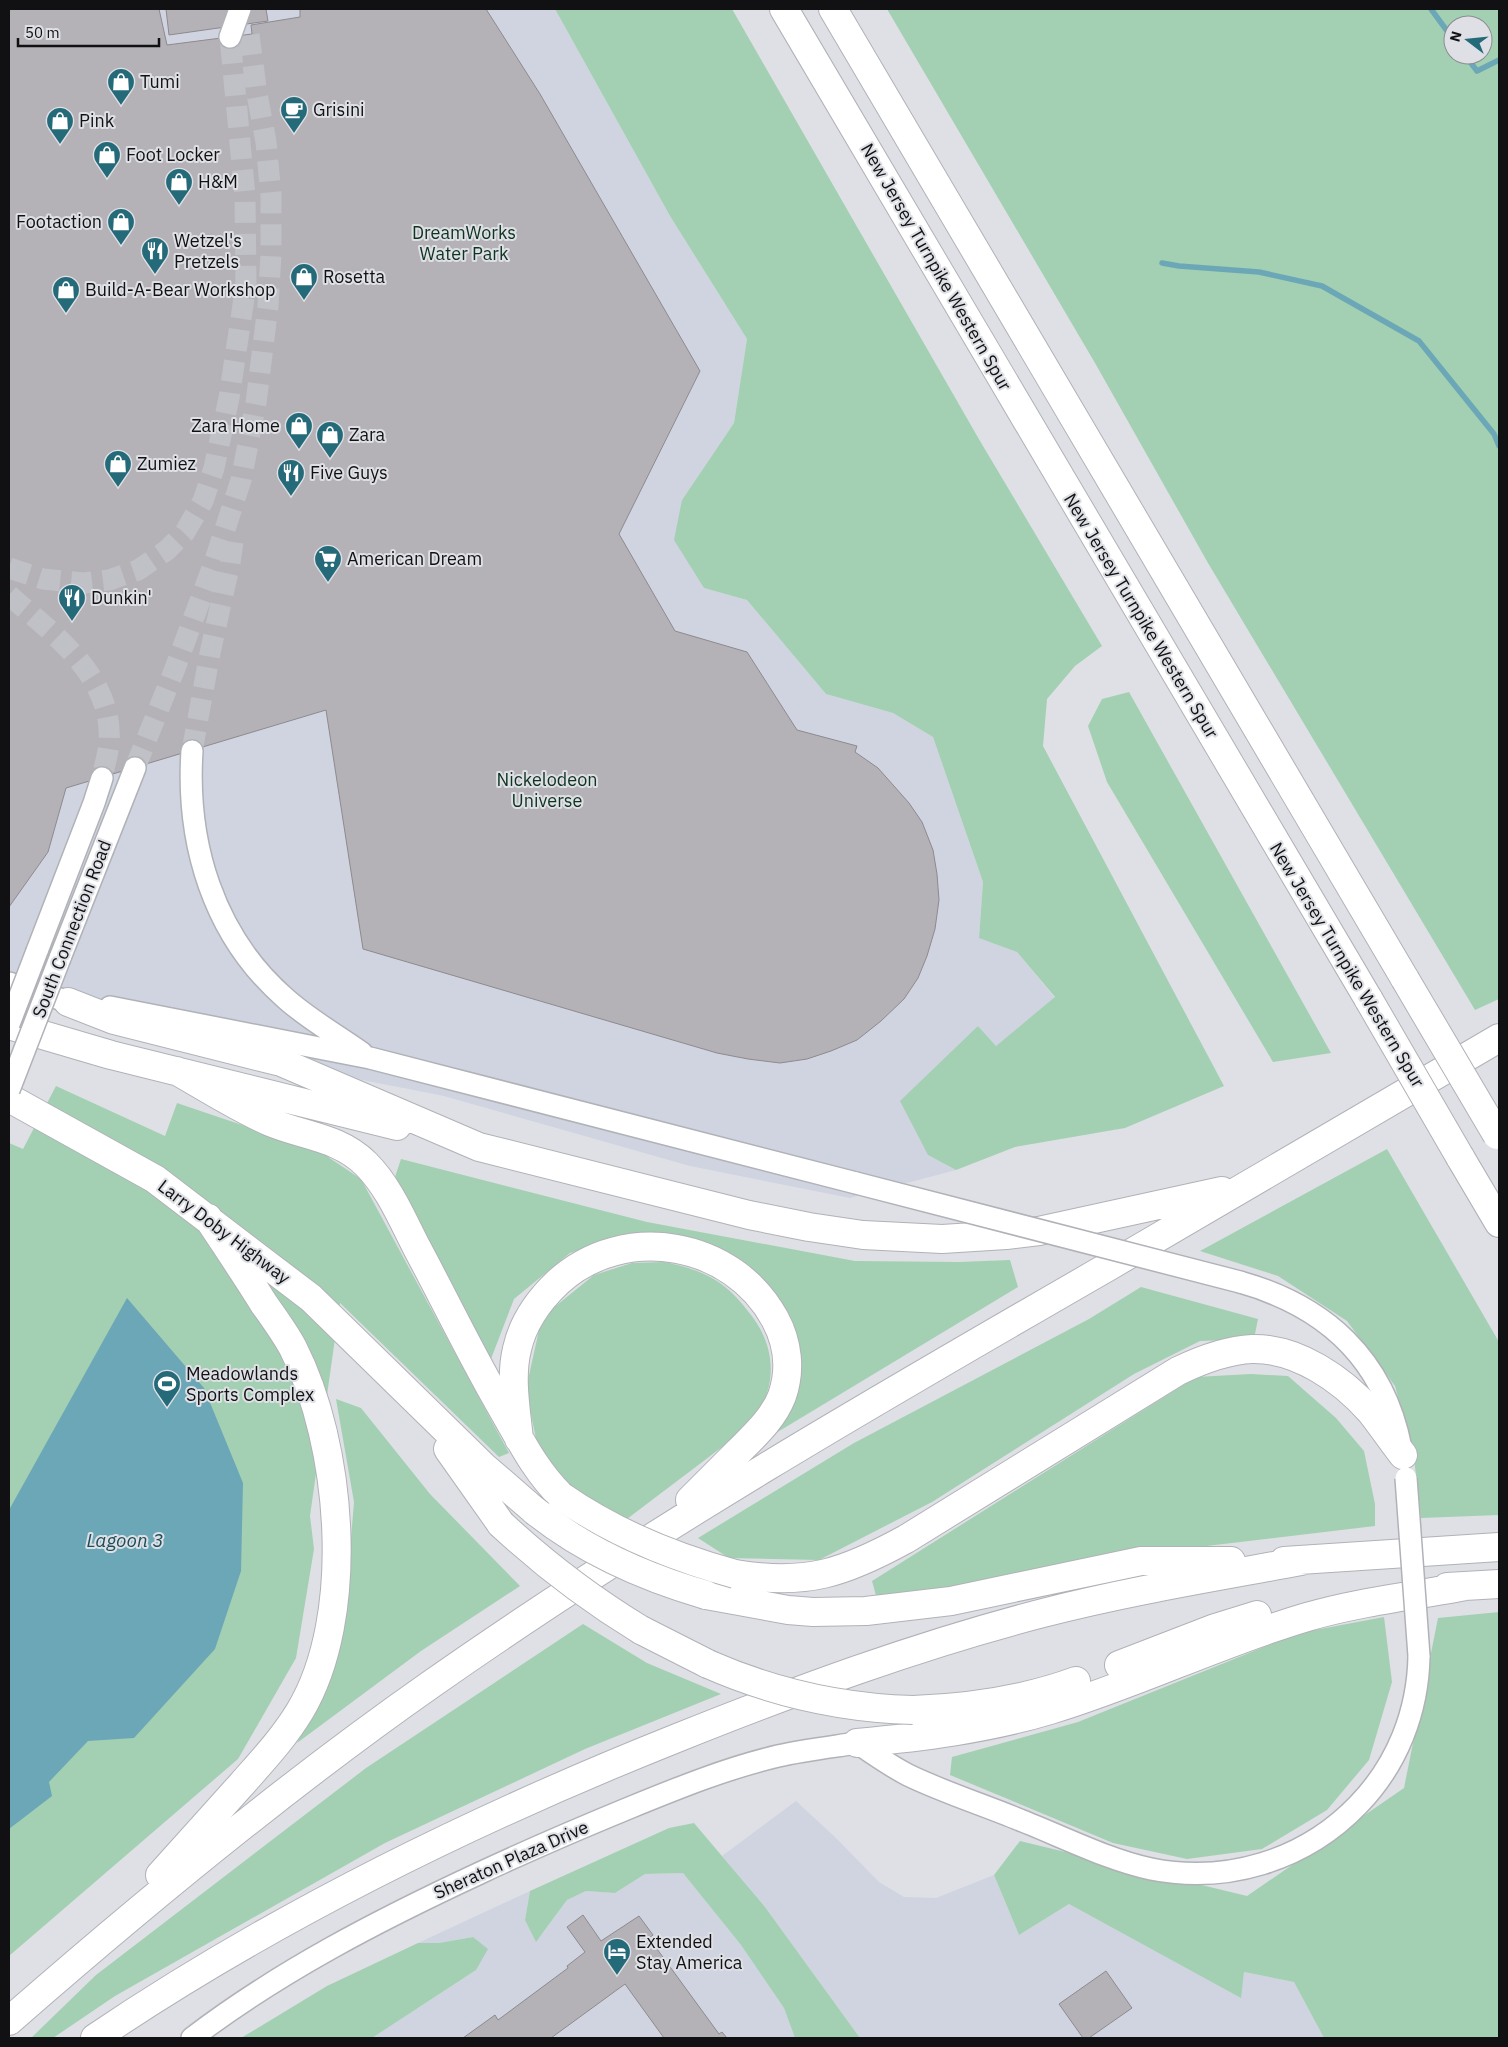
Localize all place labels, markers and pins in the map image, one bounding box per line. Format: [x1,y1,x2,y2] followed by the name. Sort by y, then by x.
[106,67,136,106] shop icon: Tumi
[140,70,180,93] place label: Tumi
[279,95,309,134] cafe icon: Grisini
[313,98,365,121] place label: Grisini
[45,106,75,145] shop icon: Pink
[79,109,115,132] place label: Pink
[92,140,122,179] shop icon: Foot Locker
[126,143,220,166] place label: Foot Locker
[164,167,194,206] shop icon: H&M
[198,170,238,193] place label: H&M
[106,207,136,246] shop icon: Footaction
[16,210,102,233] place label: Footaction
[174,229,242,273] place label: Wetzel's Pretzels
[140,236,170,275] restaurant icon: Wetzel's Pretzels
[289,262,319,301] shop icon: Rosetta
[323,265,385,288] place label: Rosetta
[51,275,81,314] shop icon: Build-A-Bear Workshop
[85,278,275,301] place label: Build-A-Bear Workshop
[284,411,314,450] shop icon: Zara Home
[191,414,280,437] place label: Zara Home
[315,420,345,459] shop icon: Zara
[349,423,386,446] place label: Zara
[103,449,133,488] shop icon: Zumiez
[137,452,196,475] place label: Zumiez
[276,458,306,497] restaurant icon: Five Guys
[310,461,388,484] place label: Five Guys
[313,544,343,583] supermarket icon: American Dream
[347,547,482,570] place label: American Dream
[57,583,87,622] restaurant icon: Dunkin'
[91,586,152,609] place label: Dunkin'
[186,1362,314,1406] place label: Meadowlands Sports Complex
[152,1369,182,1408] sports icon: Meadowlands Sports Complex
[636,1930,743,1974] place label: Extended Stay America
[602,1937,632,1976] hotel icon: Extended Stay America

